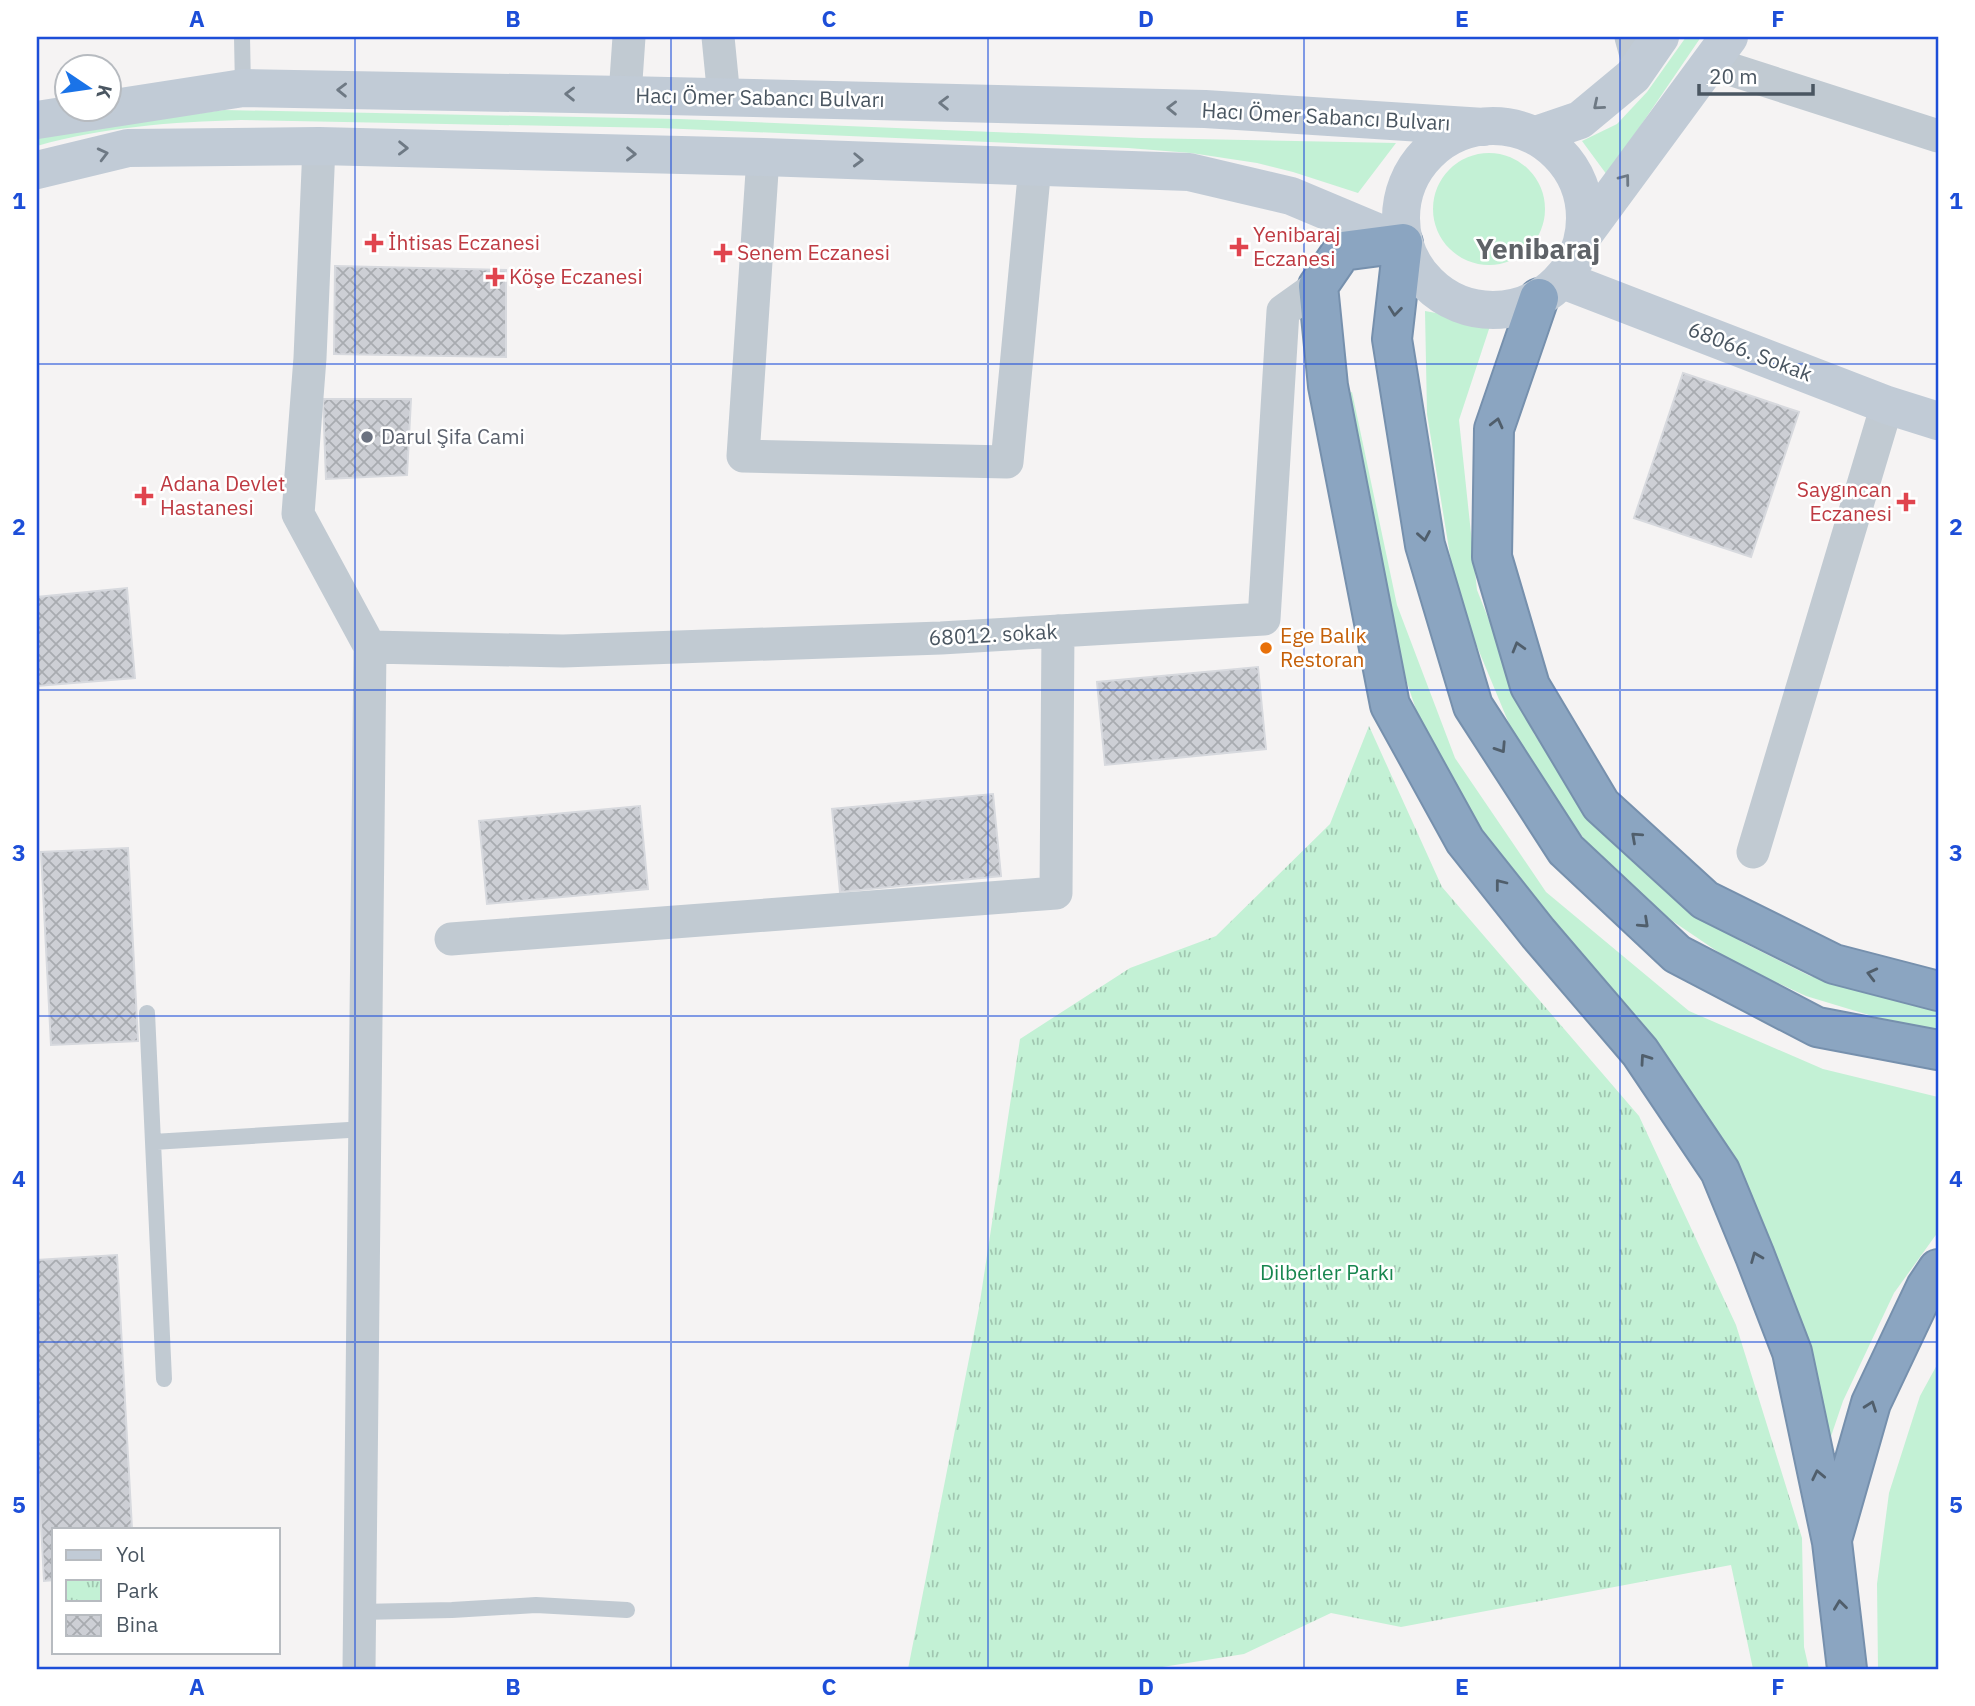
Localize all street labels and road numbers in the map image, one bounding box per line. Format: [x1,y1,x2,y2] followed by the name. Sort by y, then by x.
[635,81,885,113] street label: Hacı Ömer Sabancı Bulvarı
[1201,95,1451,137] street label: Hacı Ömer Sabancı Bulvarı
[1684,315,1816,388] street label: 68066. Sokak
[928,617,1058,651] street label: 68012. sokak

